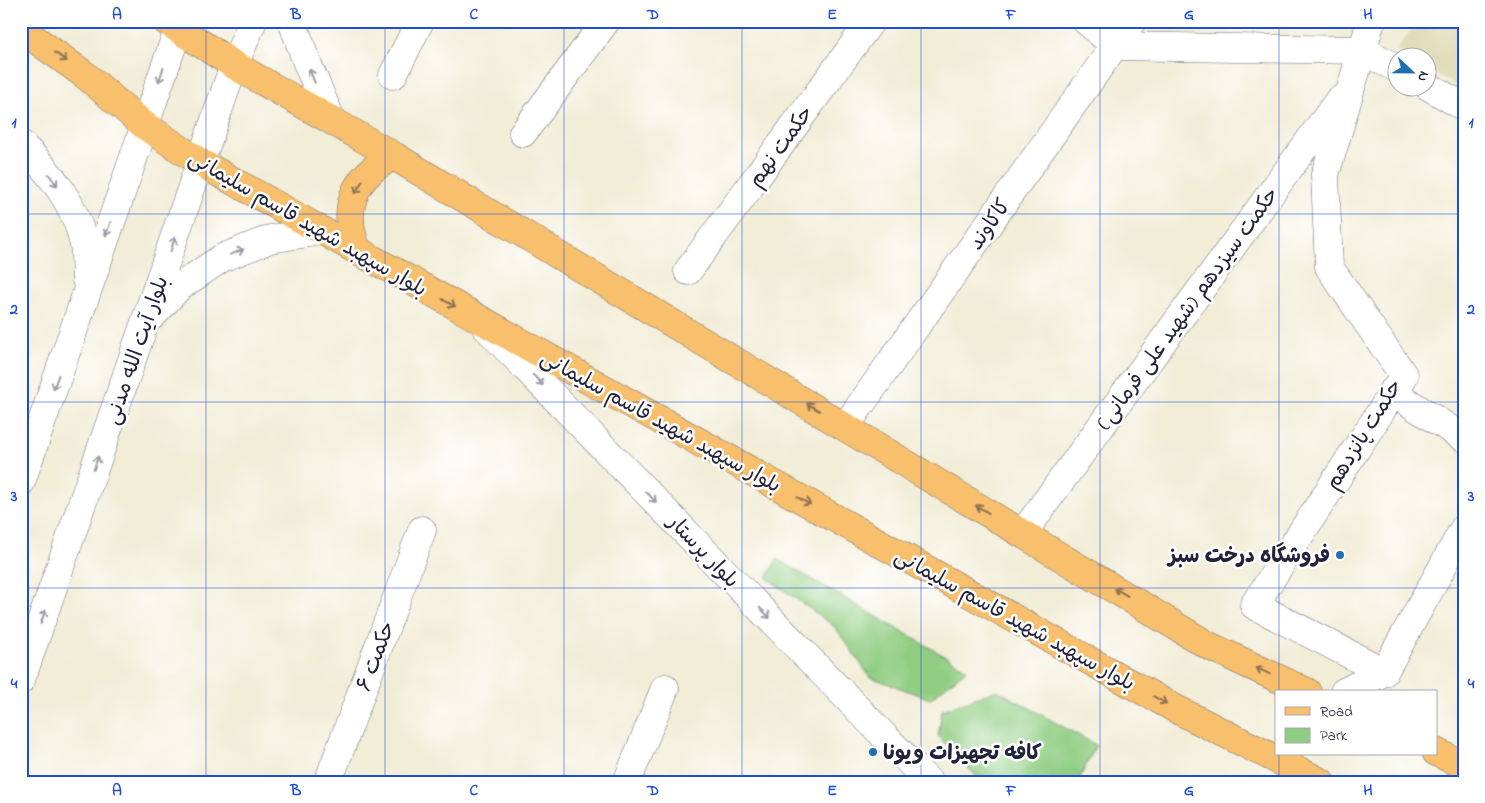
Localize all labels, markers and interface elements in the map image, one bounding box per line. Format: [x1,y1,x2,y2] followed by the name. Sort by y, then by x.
[112,3,122,27] text: A
[290,3,302,27] text: B
[470,3,479,27] text: C
[646,3,659,27] text: D
[827,3,837,27] text: E
[1005,3,1017,27] text: F
[1184,3,1194,27] text: G
[1363,3,1373,27] text: H
[1388,48,1438,98] north arrow
[54,52,67,63] one-way arrow
[156,67,166,83] one-way arrow
[1411,68,1434,85] text: N
[307,69,317,84] one-way arrow
[742,100,821,194] street label: حکمت نهم
[11,111,17,135] text: 1
[1468,111,1474,135] text: 1
[182,144,432,305] street label: بلوار سپهبد شهید قاسم سلیمانی
[48,173,59,186] one-way arrow
[353,179,363,193] one-way arrow
[1090,182,1287,437] street label: حکمت سیزدهم (شهید علی فرمانی)
[962,193,1019,257] street label: کاکاوند
[103,220,113,236] one-way arrow
[168,236,178,252] one-way arrow
[229,247,245,256] one-way arrow
[98,272,177,429] street label: بلوار آیت الله مدنی
[9,298,18,322] text: 2
[441,298,455,308] one-way arrow
[1466,298,1475,322] text: 2
[534,344,786,501] street label: بلوار سپهبد شهید قاسم سلیمانی
[50,374,60,390] one-way arrow
[532,374,544,386] one-way arrow
[1319,374,1411,496] street label: حکمت پانزدهم
[806,402,820,412] one-way arrow
[92,456,101,472] one-way arrow
[10,485,18,509] text: 3
[1467,485,1475,509] text: 3
[645,490,657,502] one-way arrow
[797,497,811,507] one-way arrow
[976,503,990,513] one-way arrow
[658,508,745,596] street label: بلوار پرستار
[888,542,1140,699] street label: بلوار سپهبد شهید قاسم سلیمانی
[1166,542,1330,572] place label: فروشگاه درخت سبز
[1334,549,1346,561] marker: فروشگاه درخت سبز
[1115,587,1129,597] one-way arrow
[759,607,771,619] one-way arrow
[39,610,48,625] one-way arrow
[350,617,404,696] street label: حکمت ۶
[1256,666,1271,675] one-way arrow
[10,672,18,696] text: 4
[1467,672,1475,696] text: 4
[1275,690,1438,756] legend
[1152,696,1167,705] one-way arrow
[1320,701,1353,723] text: Road
[1320,725,1348,747] text: Park
[883,739,1042,769] place label: کافه تجهیزات ویونا
[867,746,879,758] marker: کافه تجهیزات ویونا
[112,779,122,803] text: A
[290,779,302,803] text: B
[470,779,479,803] text: C
[646,779,659,803] text: D
[827,779,837,803] text: E
[1005,779,1017,803] text: F
[1184,779,1194,803] text: G
[1363,779,1373,803] text: H

